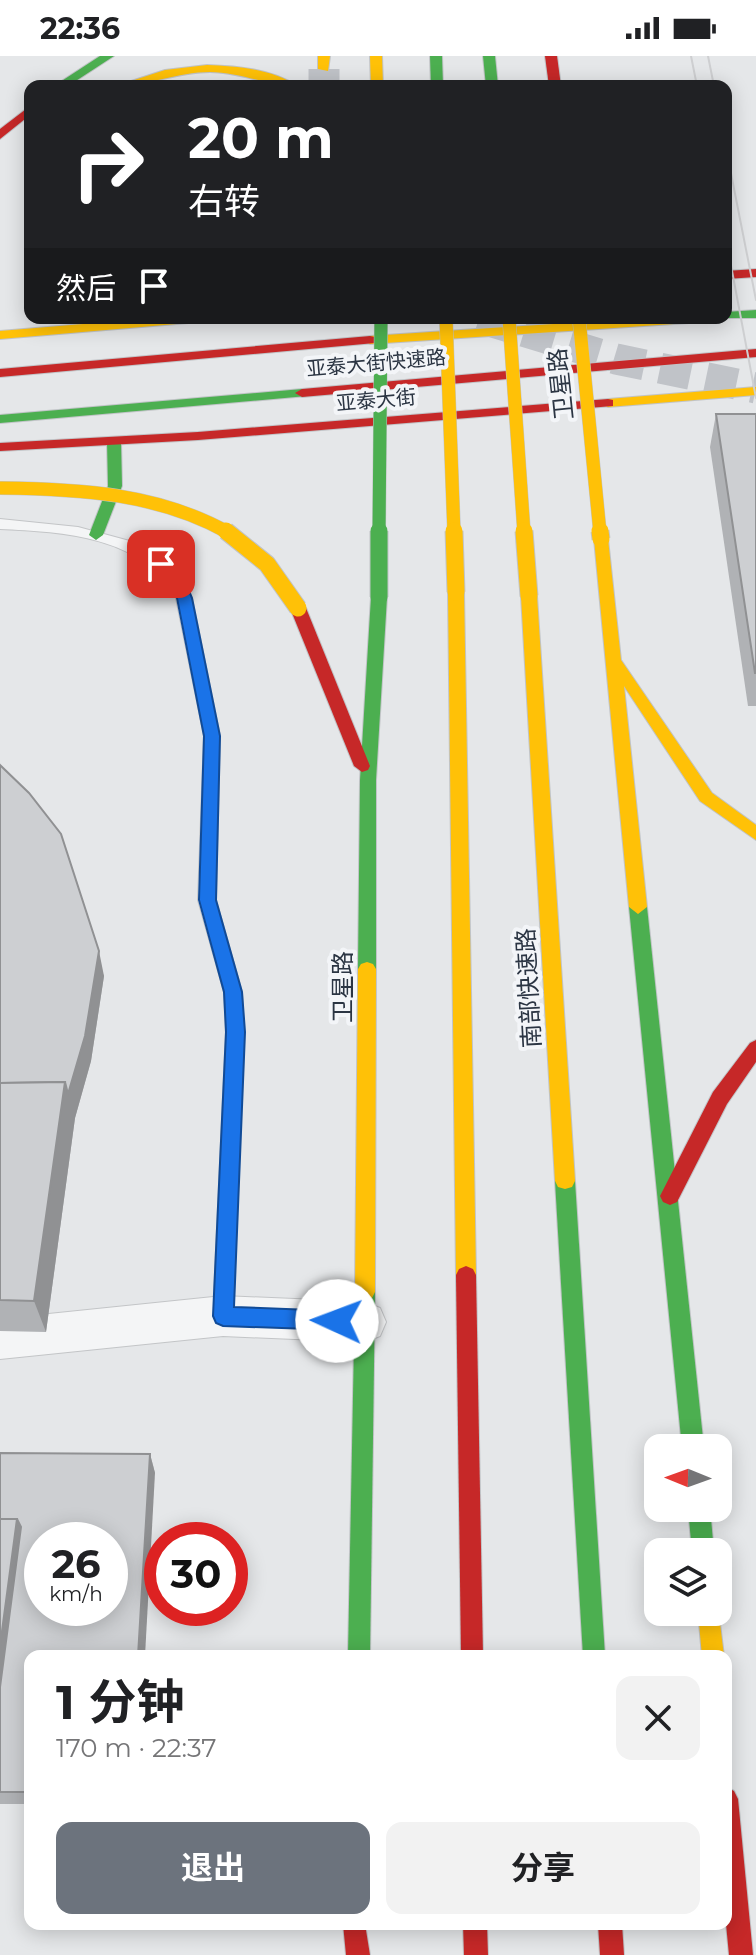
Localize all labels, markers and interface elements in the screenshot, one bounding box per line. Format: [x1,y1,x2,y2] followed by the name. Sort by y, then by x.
[40,10,120,47] text: 22:36
[188,104,334,172] text: 20 m
[56,112,160,216] icon: right
[188,179,260,223] text: 右转
[132,264,176,308] icon: arrive
[56,270,116,307] text: 然后
[305,345,447,381] street label: 亚泰大街快速路
[542,347,579,421] street label: 卫星路
[335,385,417,415] street label: 亚泰大街
[127,530,195,598] pin
[139,542,183,586] icon: arrive
[511,927,546,1049] street label: 南部快速路
[328,951,357,1023] street label: 卫星路
[295,1279,379,1363] position arrow
[644,1434,732,1522] north arrow
[644,1434,732,1626] map controls
[144,1522,248,1626] speed limit sign: 30
[644,1538,732,1626] button: layers
[51,1539,101,1588] text: 26
[49,1582,103,1606] text: km/h
[56,1673,184,1731] text: 1 分钟
[616,1676,700,1760] button: close
[56,1732,217,1764] text: 170 m · 22:37
[56,1822,370,1914] button: 退出
[386,1822,700,1914] button: 分享

